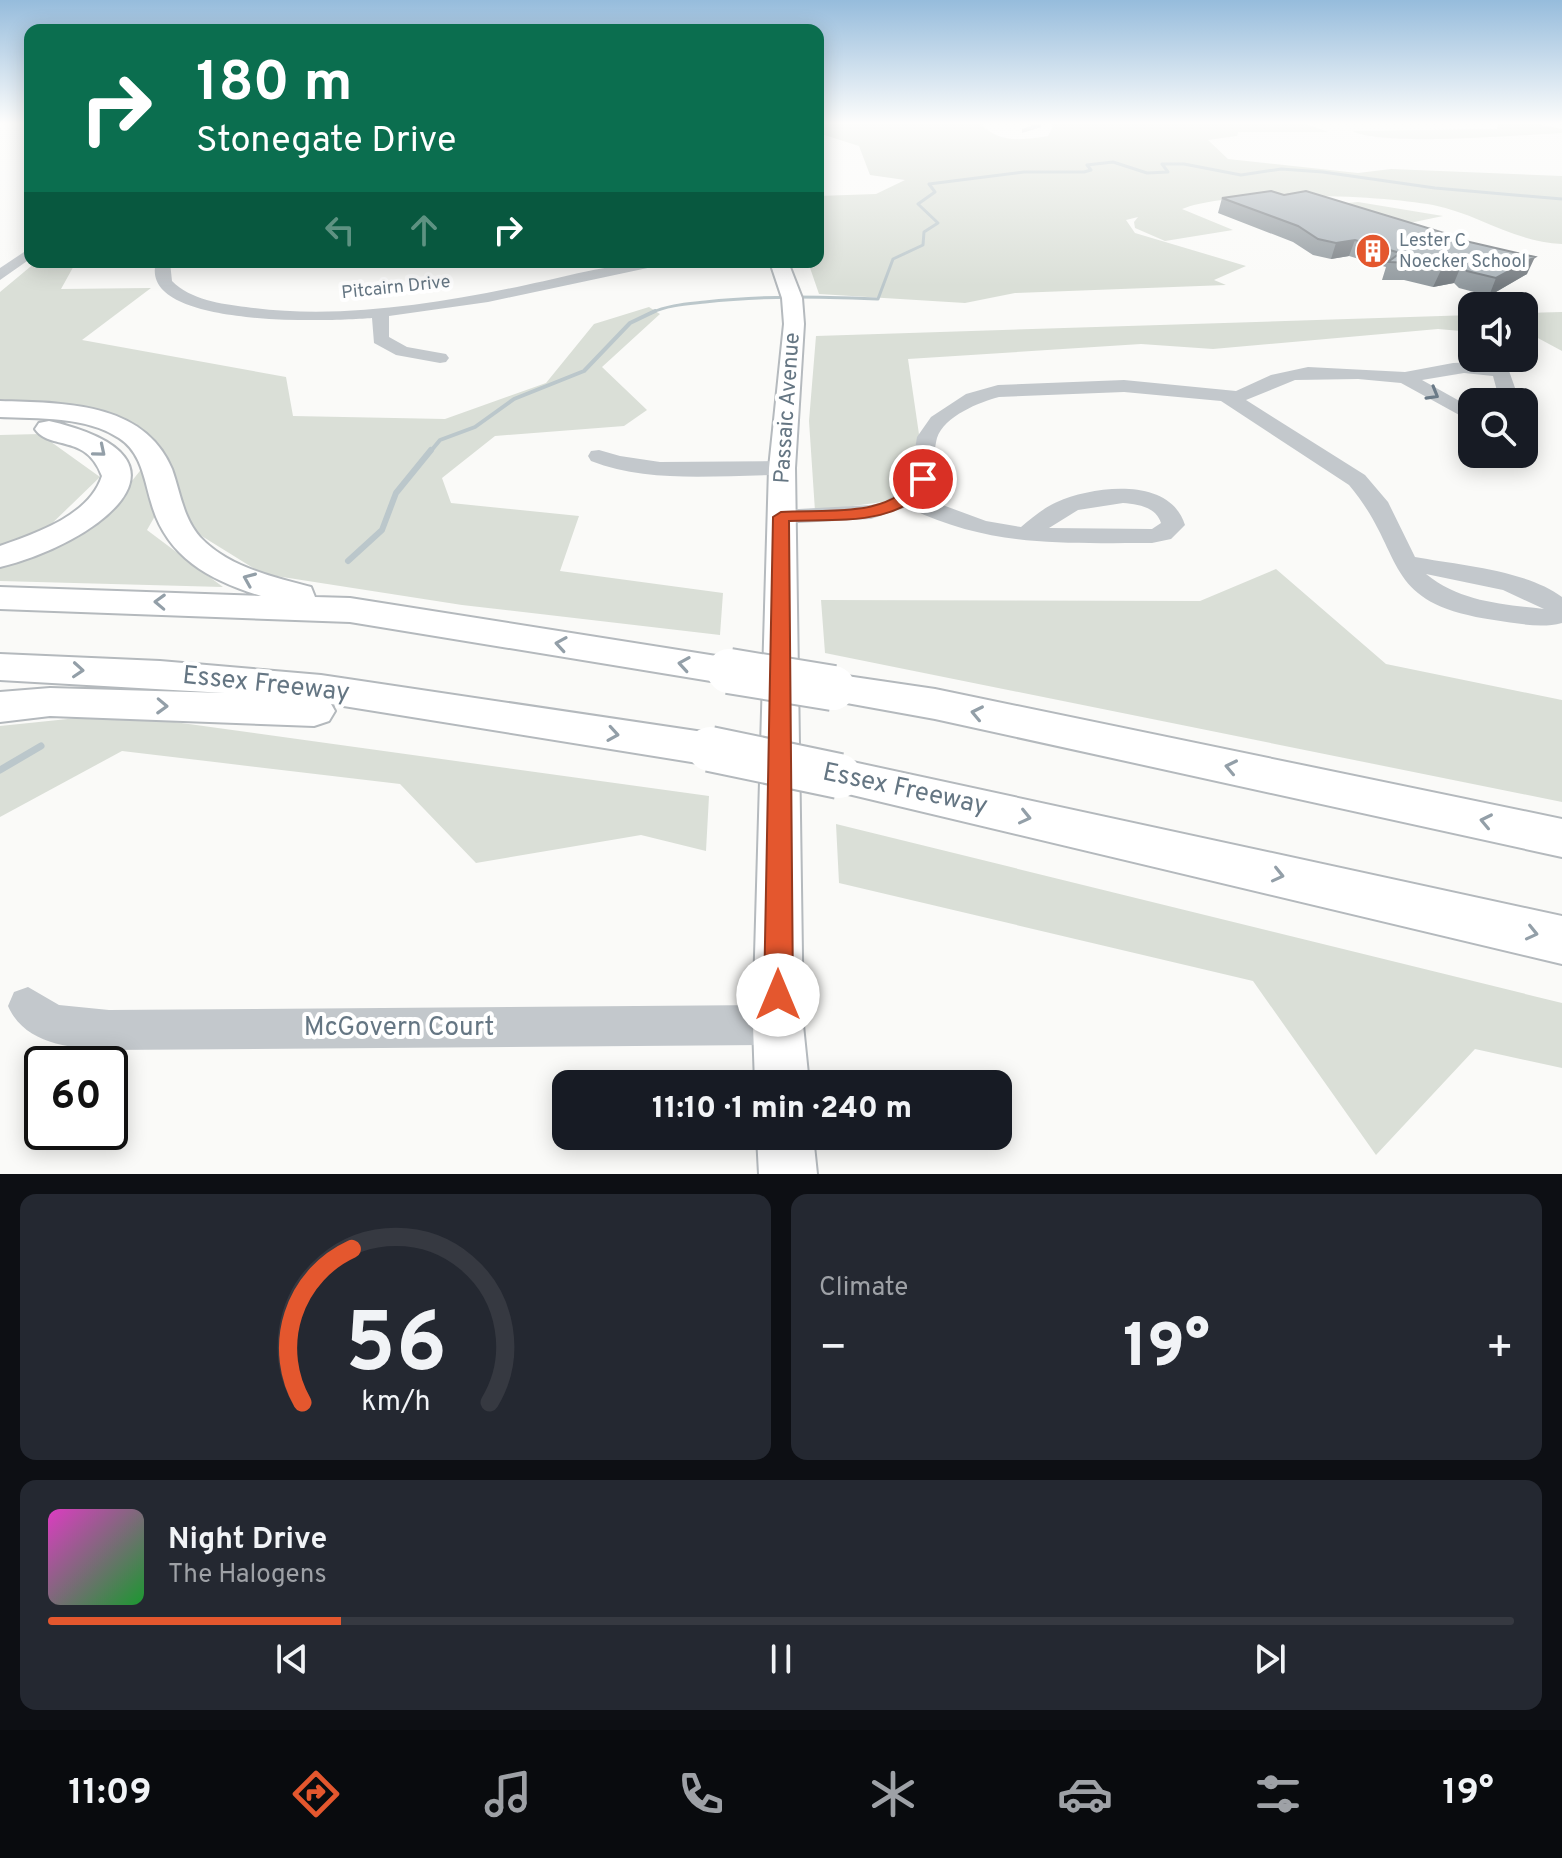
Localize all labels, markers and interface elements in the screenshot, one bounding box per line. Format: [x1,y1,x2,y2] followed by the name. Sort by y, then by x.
[196,50,353,120] text: 180 m
[64,56,168,160] icon: right
[196,119,456,165] text: Stonegate Drive
[318,208,362,252] icon: left
[402,208,446,252] icon: ahead
[486,208,530,252] icon: right
[1399,230,1526,274] place label: Lester C Noecker School
[1354,232,1392,270] building icon: Lester C Noecker School
[340,271,452,305] street label: Pitcairn Drive
[1458,292,1538,468] map controls
[1458,292,1538,372] button: sound
[769,332,807,484] street label: Passaic Avenue
[1425,384,1439,400] one-way arrow
[1458,388,1538,468] button: search
[91,441,106,456] one-way arrow
[889,445,957,513] pin
[901,457,945,501] icon: arrive
[242,572,256,589] one-way arrow
[153,594,166,611] one-way arrow
[554,637,568,654] one-way arrow
[677,656,691,673] one-way arrow
[181,660,351,710] street label: Essex Freeway
[72,661,85,678] one-way arrow
[156,697,169,715] one-way arrow
[970,706,984,723] one-way arrow
[607,724,620,741] one-way arrow
[819,756,991,824] street label: Essex Freeway
[1225,760,1238,777] one-way arrow
[1018,807,1031,824] one-way arrow
[1479,814,1492,831] one-way arrow
[1271,866,1285,883] one-way arrow
[1524,924,1538,941] one-way arrow
[736,953,820,1037] position arrow
[304,1012,494,1045] street label: McGovern Court
[24,1046,128,1150] speed limit sign: 60
[652,1091,912,1128] text: 11:10 · 1 min · 240 m
[819,1272,908,1305] text: Climate
[345,1296,446,1401] text: 56
[1123,1312,1210,1388] text: 19°
[819,1322,847,1378] text: −
[1486,1322,1514,1378] text: +
[361,1385,430,1421] text: km/h
[168,1522,327,1559] text: Night Drive
[168,1559,327,1592] text: The Halogens
[270,1637,314,1681] icon: previous
[759,1637,803,1681] icon: pause
[1248,1637,1292,1681] icon: next
[288,1766,344,1822] icon: directions
[480,1766,536,1822] icon: music
[673,1766,729,1822] icon: phone
[865,1766,921,1822] icon: climate
[1057,1766,1113,1822] icon: car
[1250,1766,1306,1822] icon: filters
[68,1771,152,1817] text: 11:09
[1442,1771,1494,1817] text: 19°

